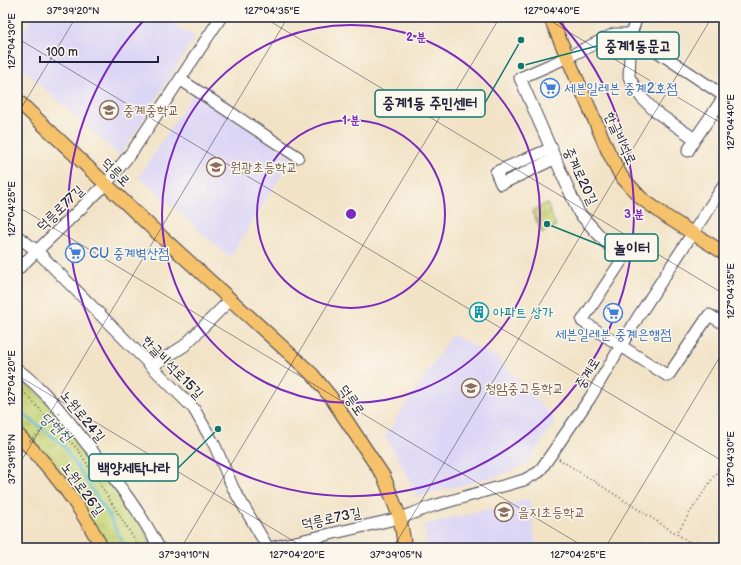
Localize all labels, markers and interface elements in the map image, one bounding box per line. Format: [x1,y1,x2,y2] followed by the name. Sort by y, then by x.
[47,5,99,17] text: 37°39'20"N
[244,5,300,17] text: 127°04'35"E
[524,5,580,17] text: 127°04'40"E
[6,13,18,69] text: 127°04'30"E
[406,30,426,45] text: 2 분
[597,32,679,59] callout: 중계1동문고
[605,37,671,56] text: 중계1동문고
[40,38,158,64] scale bar
[46,45,78,60] text: 100 m
[539,77,561,99] supermarket icon: 세븐일레븐 중계2호점
[564,80,677,97] place label: 세븐일레븐 중계2호점
[375,90,485,117] callout: 중계1동 주민센터
[383,94,477,113] text: 중계1동 주민센터
[725,94,737,150] text: 127°04'40"E
[98,99,120,121] school or university icon: 중계중학교
[123,102,179,119] place label: 중계중학교
[601,109,640,167] street label: 한글비석로
[342,113,360,128] text: 1 분
[560,145,602,208] street label: 중계로20길
[98,155,134,190] street label: 덕릉로
[205,156,227,178] school or university icon: 원광초등학교
[230,159,298,176] place label: 원광초등학교
[6,181,18,237] text: 127°04'25"E
[33,181,88,235] street label: 덕릉로77길
[344,207,358,221] centre of rings
[624,207,644,222] text: 3 분
[605,234,658,261] callout: 놀이터
[614,239,650,258] text: 놀이터
[64,242,86,264] supermarket icon: CU 중계벽산점
[89,245,169,262] place label: CU 중계벽산점
[725,263,737,319] text: 127°04'35"E
[468,301,490,323] building icon: 아파트 상가
[602,302,624,324] supermarket icon: 세븐일레븐 중계은행점
[493,304,554,321] place label: 아파트 상가
[555,326,671,343] place label: 세븐일레븐 중계은행점
[138,332,207,403] street label: 한글비석로15길
[6,350,18,406] text: 127°04'20"E
[571,354,603,392] street label: 중계로
[460,377,482,399] school or university icon: 청암중고등학교
[485,380,564,397] place label: 청암중고등학교
[335,382,368,419] street label: 덕릉로
[57,387,109,446] street label: 노원로24길
[36,408,77,448] water label: 당현천
[725,431,737,487] text: 127°04'30"E
[6,434,18,484] text: 37°39'15"N
[89,454,178,481] callout: 백양세탁나라
[58,459,108,520] street label: 노원로26길
[98,459,170,478] text: 백양세탁나라
[493,501,515,523] school or university icon: 을지초등학교
[300,504,363,533] street label: 덕릉로73길
[518,504,586,521] place label: 을지초등학교
[159,549,209,561] text: 37°39'10"N
[269,549,325,561] text: 127°04'20"E
[370,549,422,561] text: 37°39'05"N
[550,549,606,561] text: 127°04'25"E

